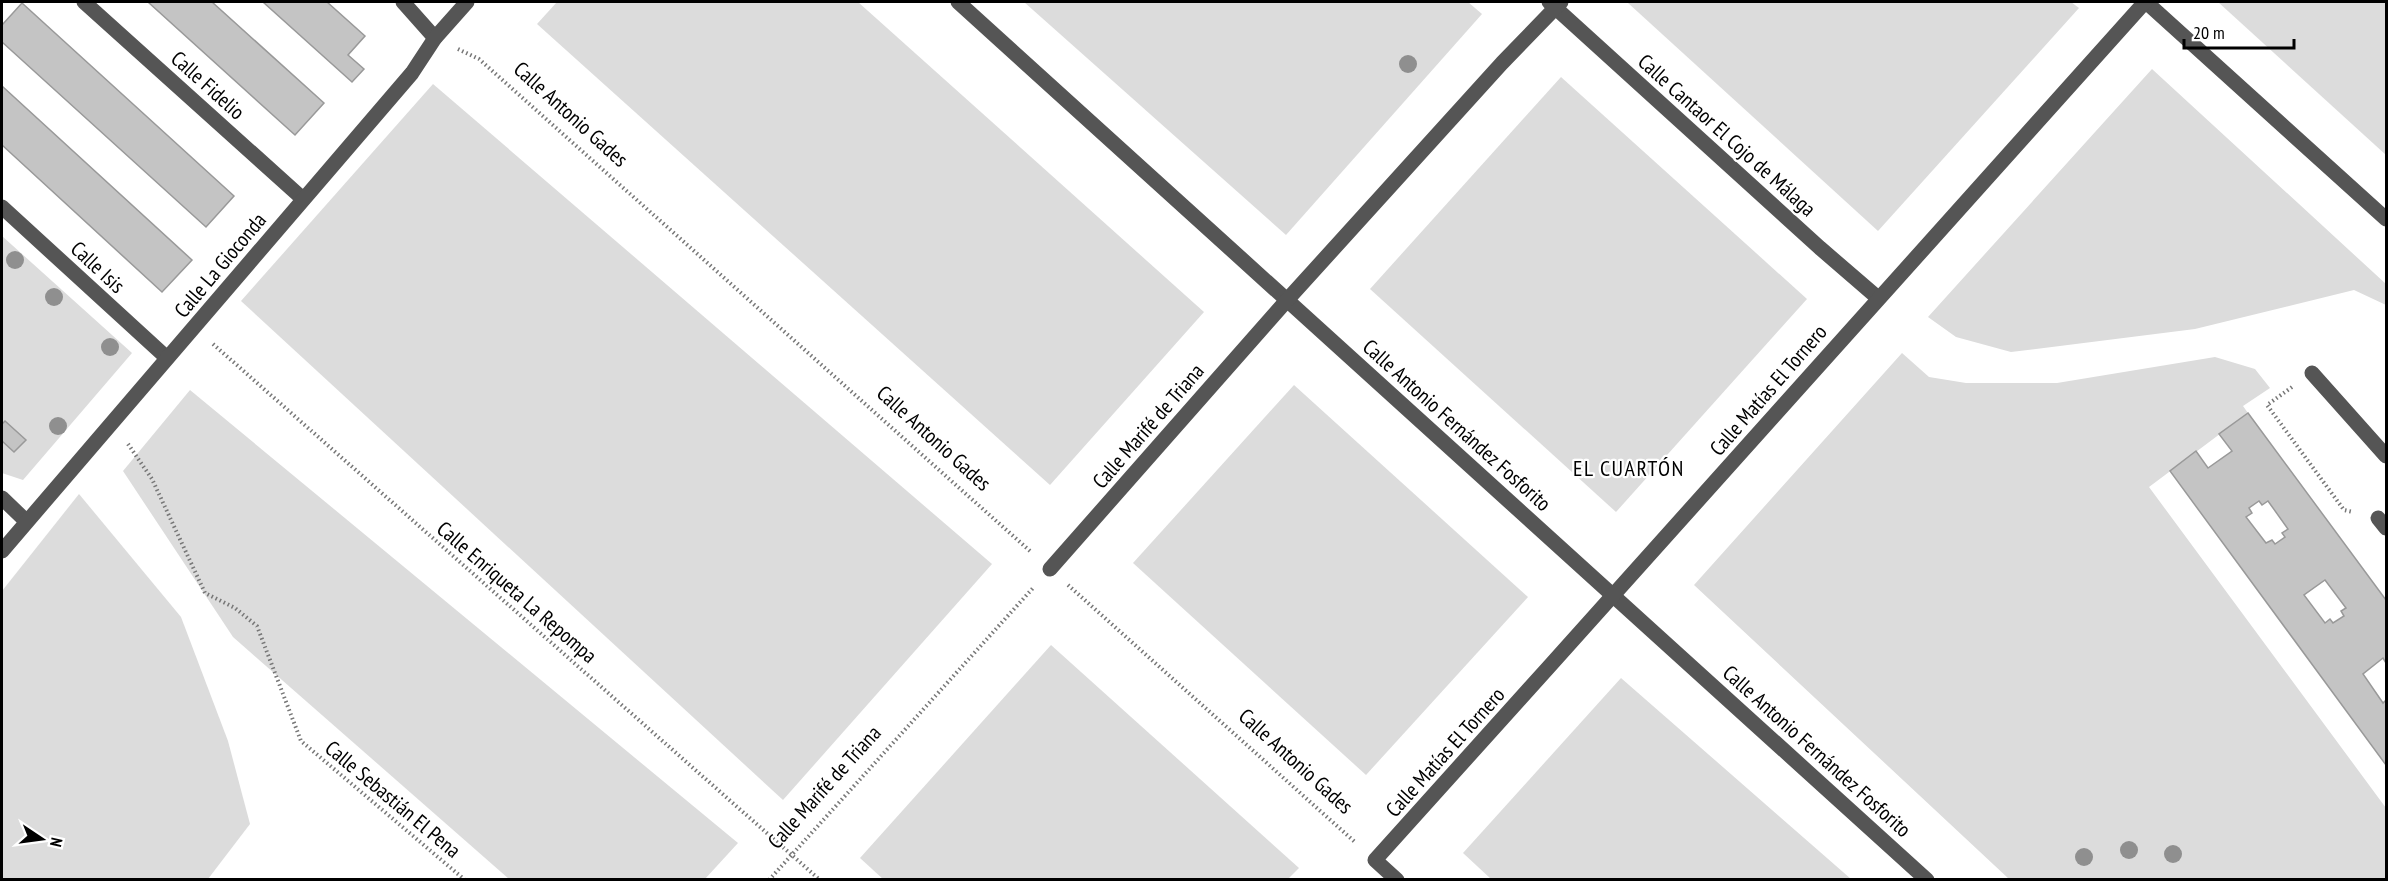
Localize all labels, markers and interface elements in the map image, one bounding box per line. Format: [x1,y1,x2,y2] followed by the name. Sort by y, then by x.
[2184,12,2294,50] scale bar
[2193,21,2225,44] text: 20 m
[165,45,251,125] street label: Calle Fidelio
[1632,48,1822,222] street label: Calle Cantaor El Cojo de Málaga
[508,56,634,172] street label: Calle Antonio Gades
[168,207,272,323] street label: Calle La Gioconda
[65,235,131,299] street label: Calle Isis
[1704,319,1832,461] street label: Calle Matías El Tornero
[1357,333,1557,517] street label: Calle Antonio Fernández Fosforito
[1086,358,1210,494] street label: Calle Marifé de Triana
[871,380,997,496] street label: Calle Antonio Gades
[1573,454,1685,482] district label: EL CUARTÓN
[431,515,603,669] street label: Calle Enriqueta La Repompa
[1717,659,1917,843] street label: Calle Antonio Fernández Fosforito
[1380,682,1510,822] street label: Calle Matías El Tornero
[1233,703,1359,819] street label: Calle Antonio Gades
[762,720,886,854] street label: Calle Marifé de Triana
[320,734,466,864] street label: Calle Sebastián El Pena
[12,809,72,869] north arrow
[46,836,67,849] text: N

